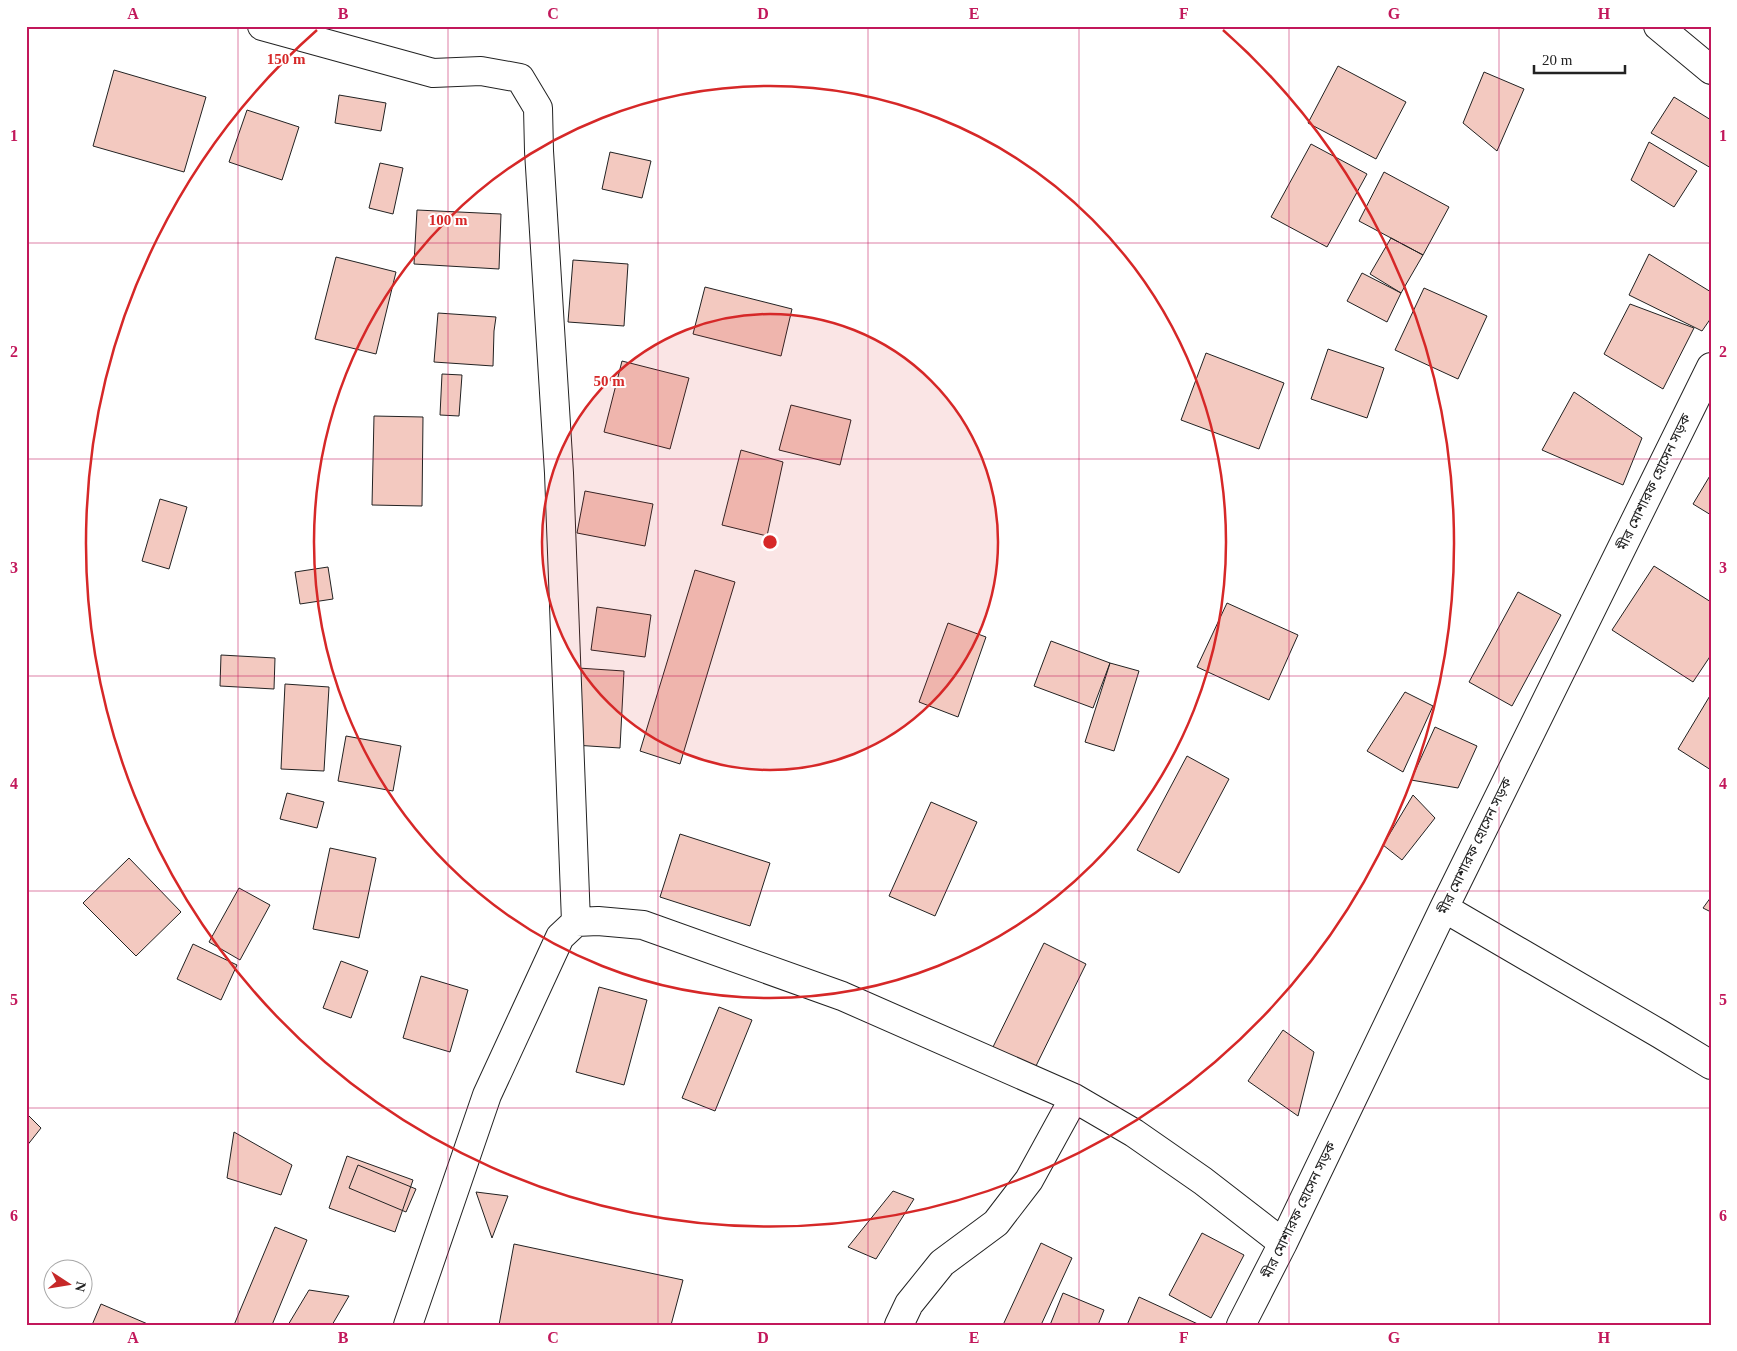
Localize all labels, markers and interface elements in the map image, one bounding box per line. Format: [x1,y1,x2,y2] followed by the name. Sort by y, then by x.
[127,5,139,22] text: A
[338,5,349,22] text: B
[547,5,559,22] text: C
[757,5,769,22] text: D
[969,5,979,22] text: E
[1179,5,1189,22] text: F
[1388,5,1401,22] text: G
[1598,5,1611,22] text: H
[1534,42,1626,74] scale bar
[267,51,306,67] text: 150 m
[1542,52,1573,68] text: 20 m
[10,127,18,144] text: 1
[1719,127,1727,144] text: 1
[429,212,468,228] text: 100 m
[10,343,18,360] text: 2
[1719,343,1727,360] text: 2
[593,373,625,389] text: 50 m
[1613,410,1694,554] street label: মীর মোশারফ হোসেন সড়ক
[761,533,779,551] centre of rings
[10,559,18,576] text: 3
[1719,559,1727,576] text: 3
[1434,774,1515,918] street label: মীর মোশারফ হোসেন সড়ক
[10,775,18,792] text: 4
[1719,775,1727,792] text: 4
[10,991,18,1008] text: 5
[1719,991,1727,1008] text: 5
[1258,1138,1339,1282] street label: মীর মোশারফ হোসেন সড়ক
[10,1207,18,1224] text: 6
[1719,1207,1727,1224] text: 6
[42,1258,92,1308] north arrow
[72,1280,89,1293] text: N
[127,1329,139,1346] text: A
[338,1329,349,1346] text: B
[547,1329,559,1346] text: C
[757,1329,769,1346] text: D
[969,1329,979,1346] text: E
[1179,1329,1189,1346] text: F
[1388,1329,1401,1346] text: G
[1598,1329,1611,1346] text: H

